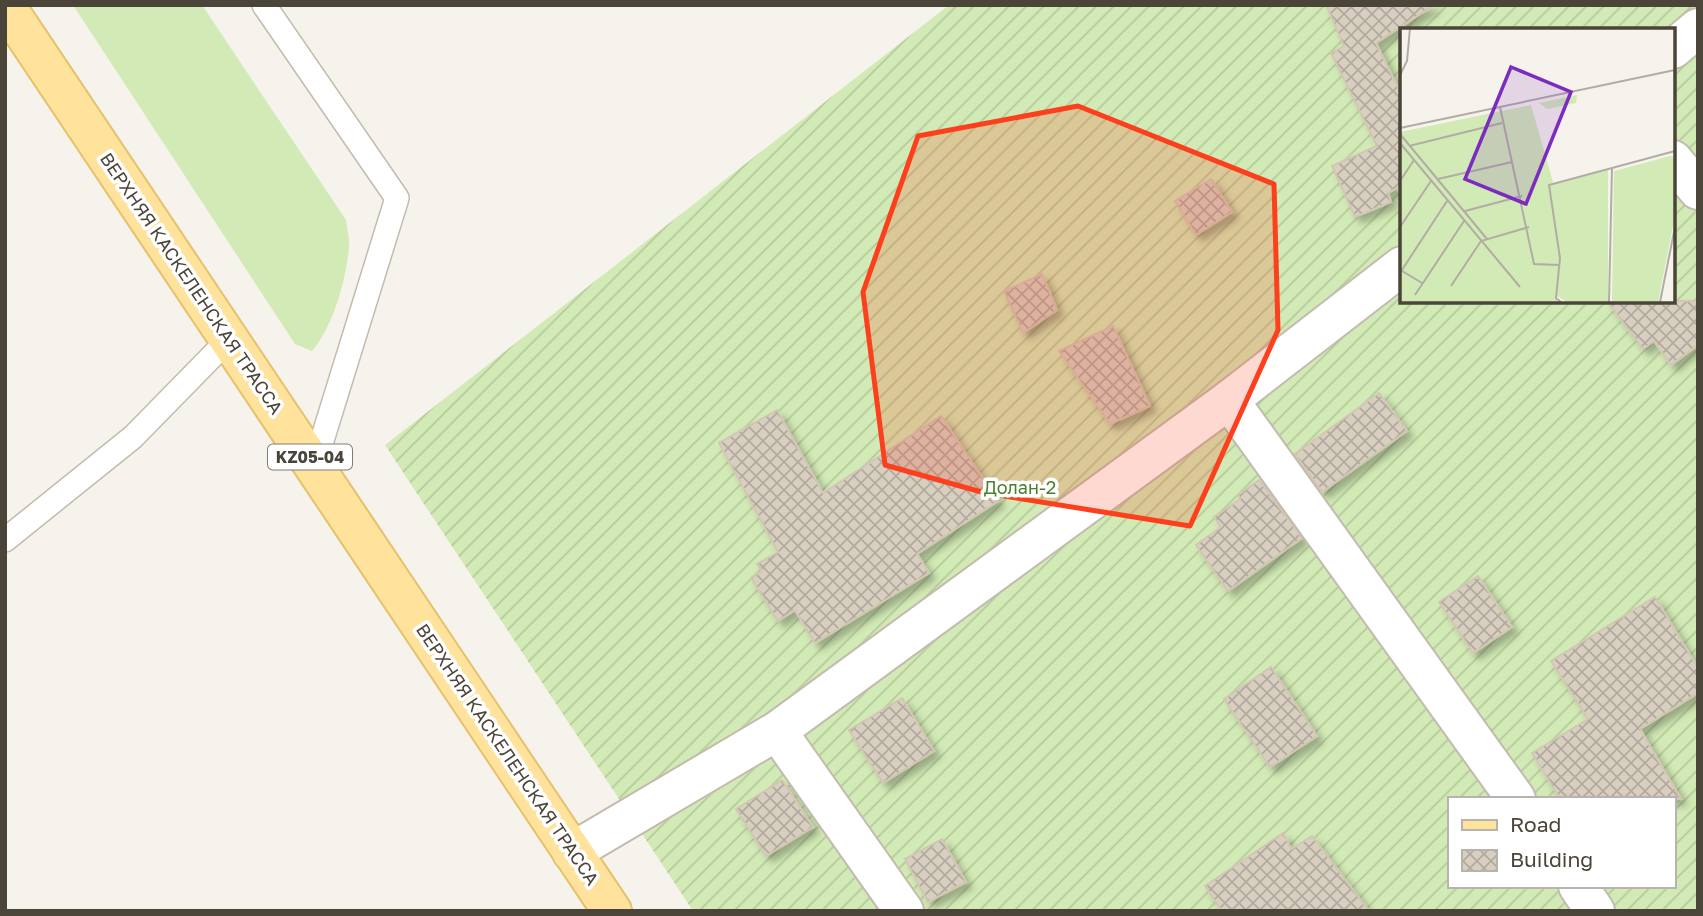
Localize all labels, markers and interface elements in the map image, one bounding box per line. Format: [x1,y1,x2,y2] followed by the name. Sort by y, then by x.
[1400,28,1675,303] inset map
[96,148,288,418] street label: ВЕРХНЯЯ КАСКЕЛЕНСКАЯ ТРАССА
[268,445,352,470] road number: KZ05-04
[984,476,1056,498] park label: Долан-2
[412,619,604,889] street label: ВЕРХНЯЯ КАСКЕЛЕНСКАЯ ТРАССА
[1448,797,1675,888] legend
[1510,811,1561,837] text: Road
[1510,846,1593,872] text: Building

